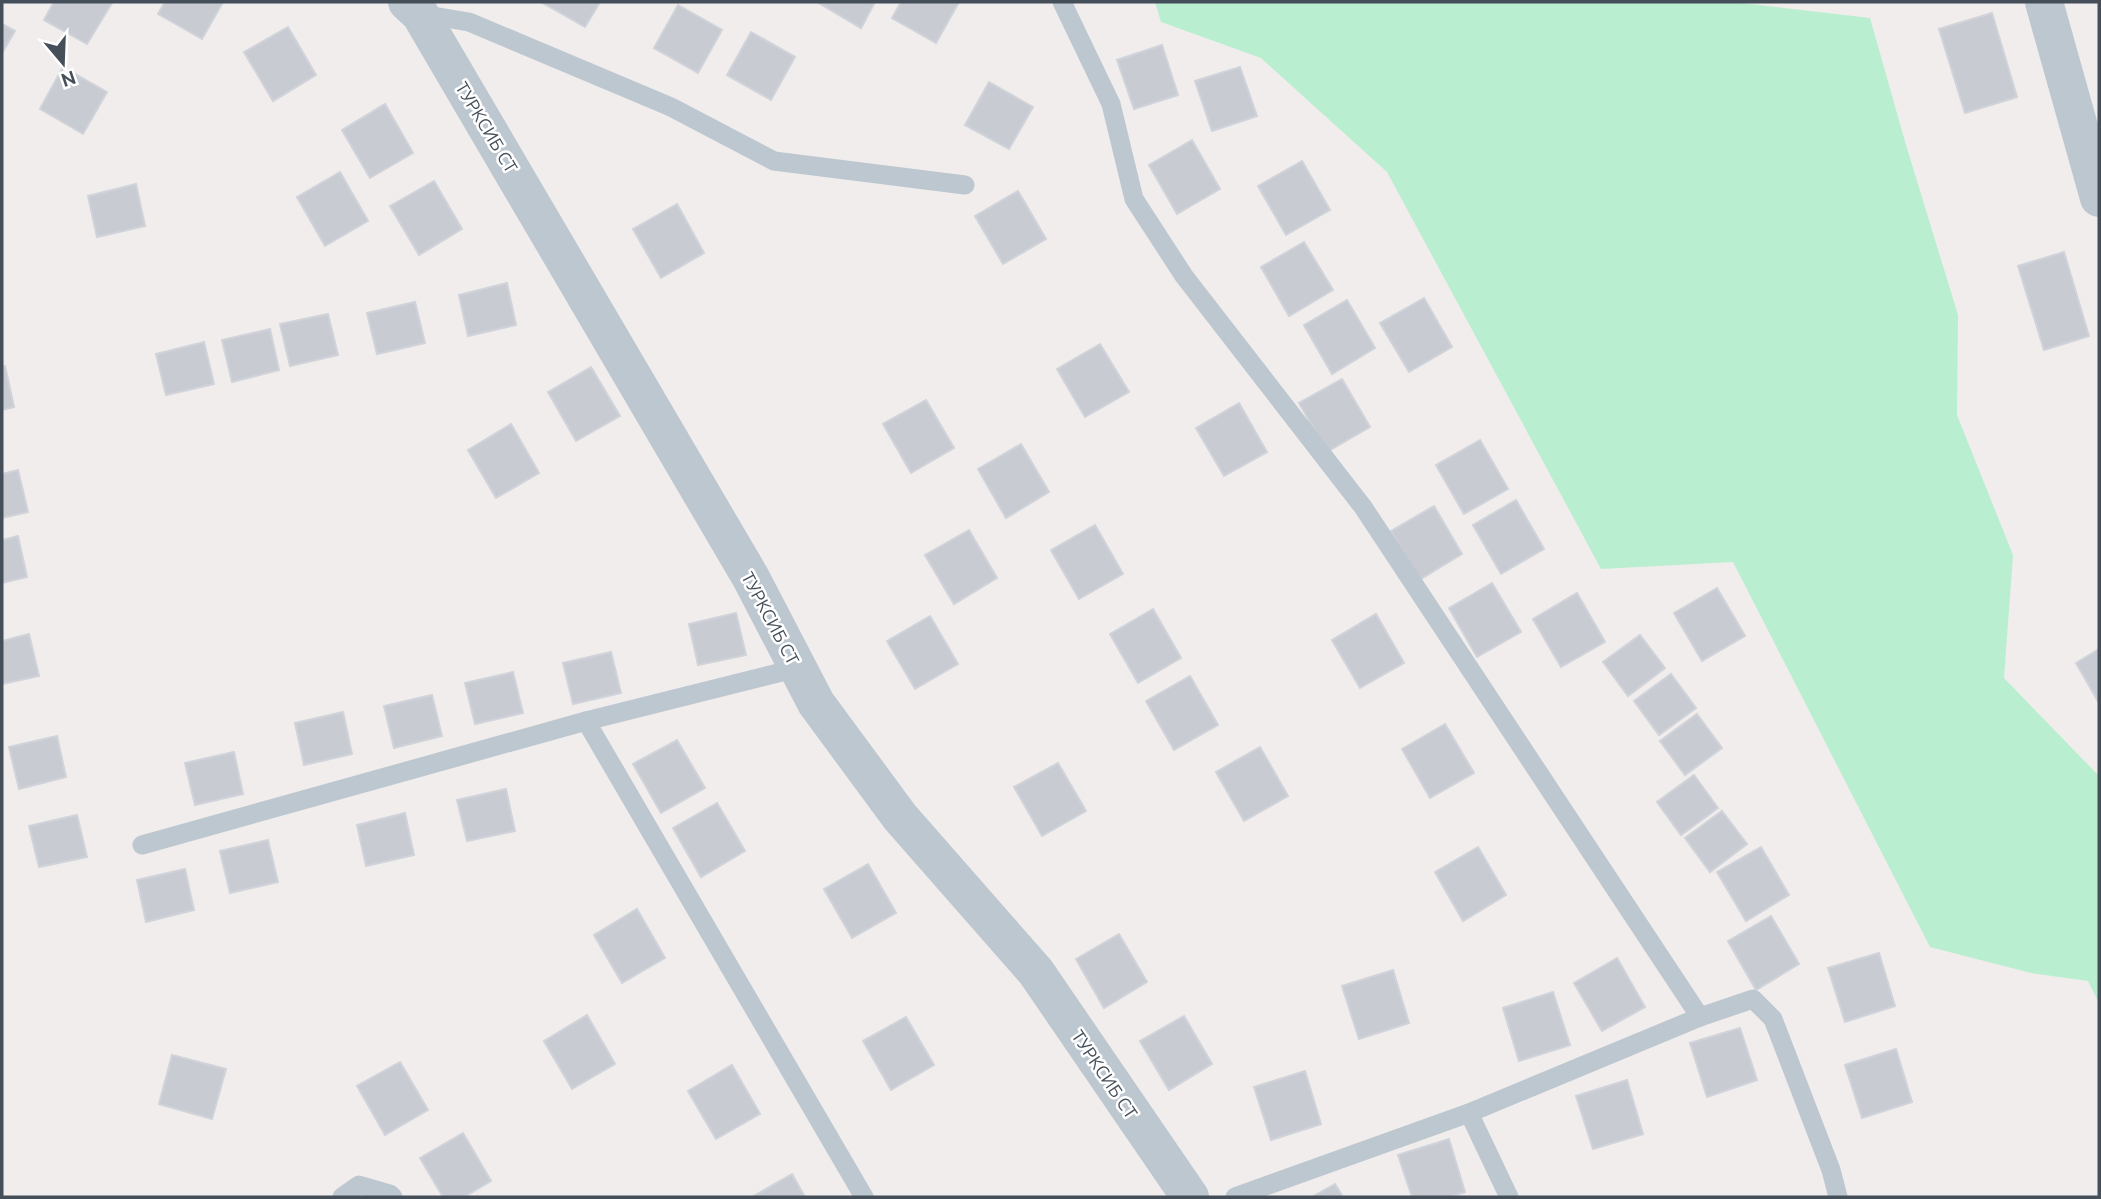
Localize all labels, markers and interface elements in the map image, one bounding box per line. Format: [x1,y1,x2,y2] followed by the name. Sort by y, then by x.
[28,28,98,98] north arrow
[58,66,79,92] text: N
[452,78,522,176] street label: ТУРКСИБ СТ
[738,568,804,668] street label: ТУРКСИБ СТ
[1068,1026,1142,1122] street label: ТУРКСИБ СТ

